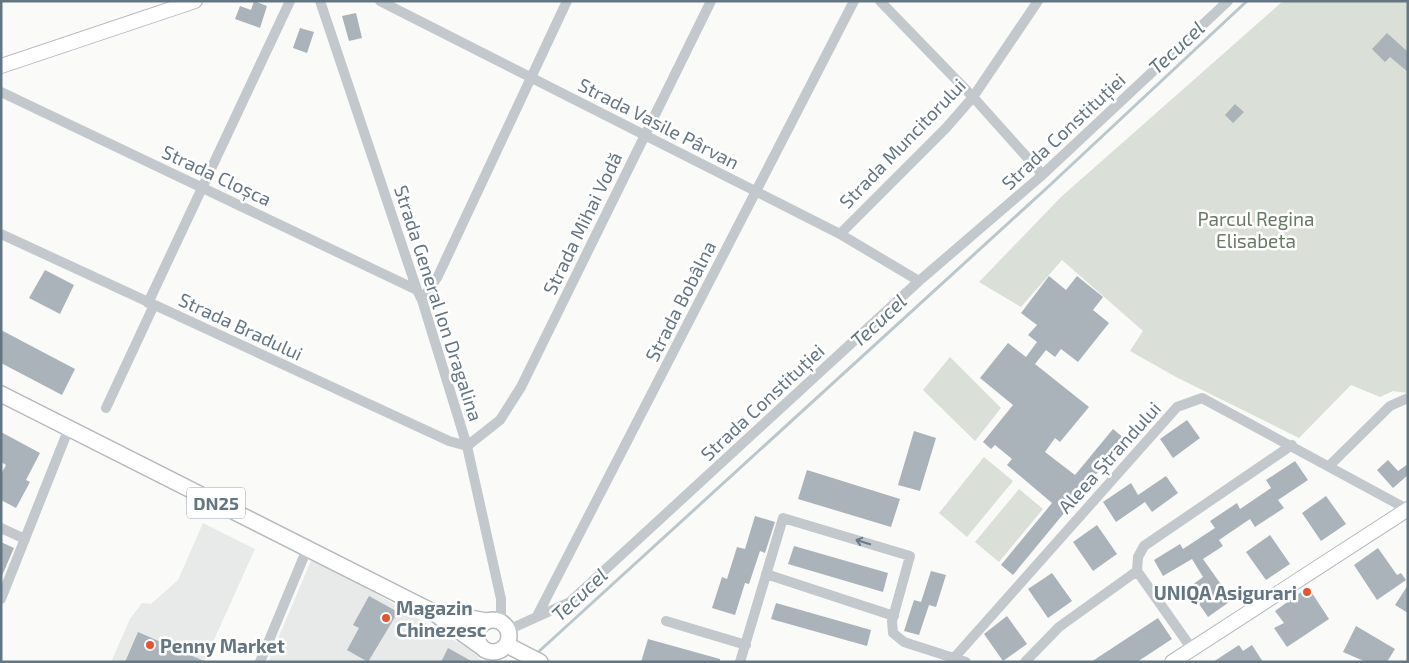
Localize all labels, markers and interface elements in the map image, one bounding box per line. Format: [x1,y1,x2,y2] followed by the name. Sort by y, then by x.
[1143,15,1209,79] water label: Tecucel
[996,68,1131,196] street label: Strada Constituției
[575,72,743,174] street label: Strada Vasile Pârvan
[834,73,970,213] street label: Strada Muncitorului
[158,140,275,212] street label: Strada Cloșca
[538,148,626,298] street label: Strada Mihai Vodă
[390,182,488,424] street label: Strada General Ion Dragalina
[1197,207,1315,252] park label: Parcul Regina Elisabeta
[640,237,720,365] street label: Strada Bobâlna
[175,287,307,365] street label: Strada Bradului
[845,288,911,352] water label: Tecucel
[695,339,830,467] street label: Strada Constituției
[1053,396,1167,519] street label: Aleea Ștrandului
[187,488,245,518] road number: DN25
[855,536,871,546] one-way arrow
[546,562,612,626] water label: Tecucel
[1154,581,1297,605] place label: UNIQA Asigurari
[1301,586,1313,598] marker: UNIQA Asigurari
[396,596,487,641] place label: Magazin Chinezesc
[380,612,392,624] marker: Magazin Chinezesc
[160,634,285,658] place label: Penny Market
[144,639,156,651] marker: Penny Market

